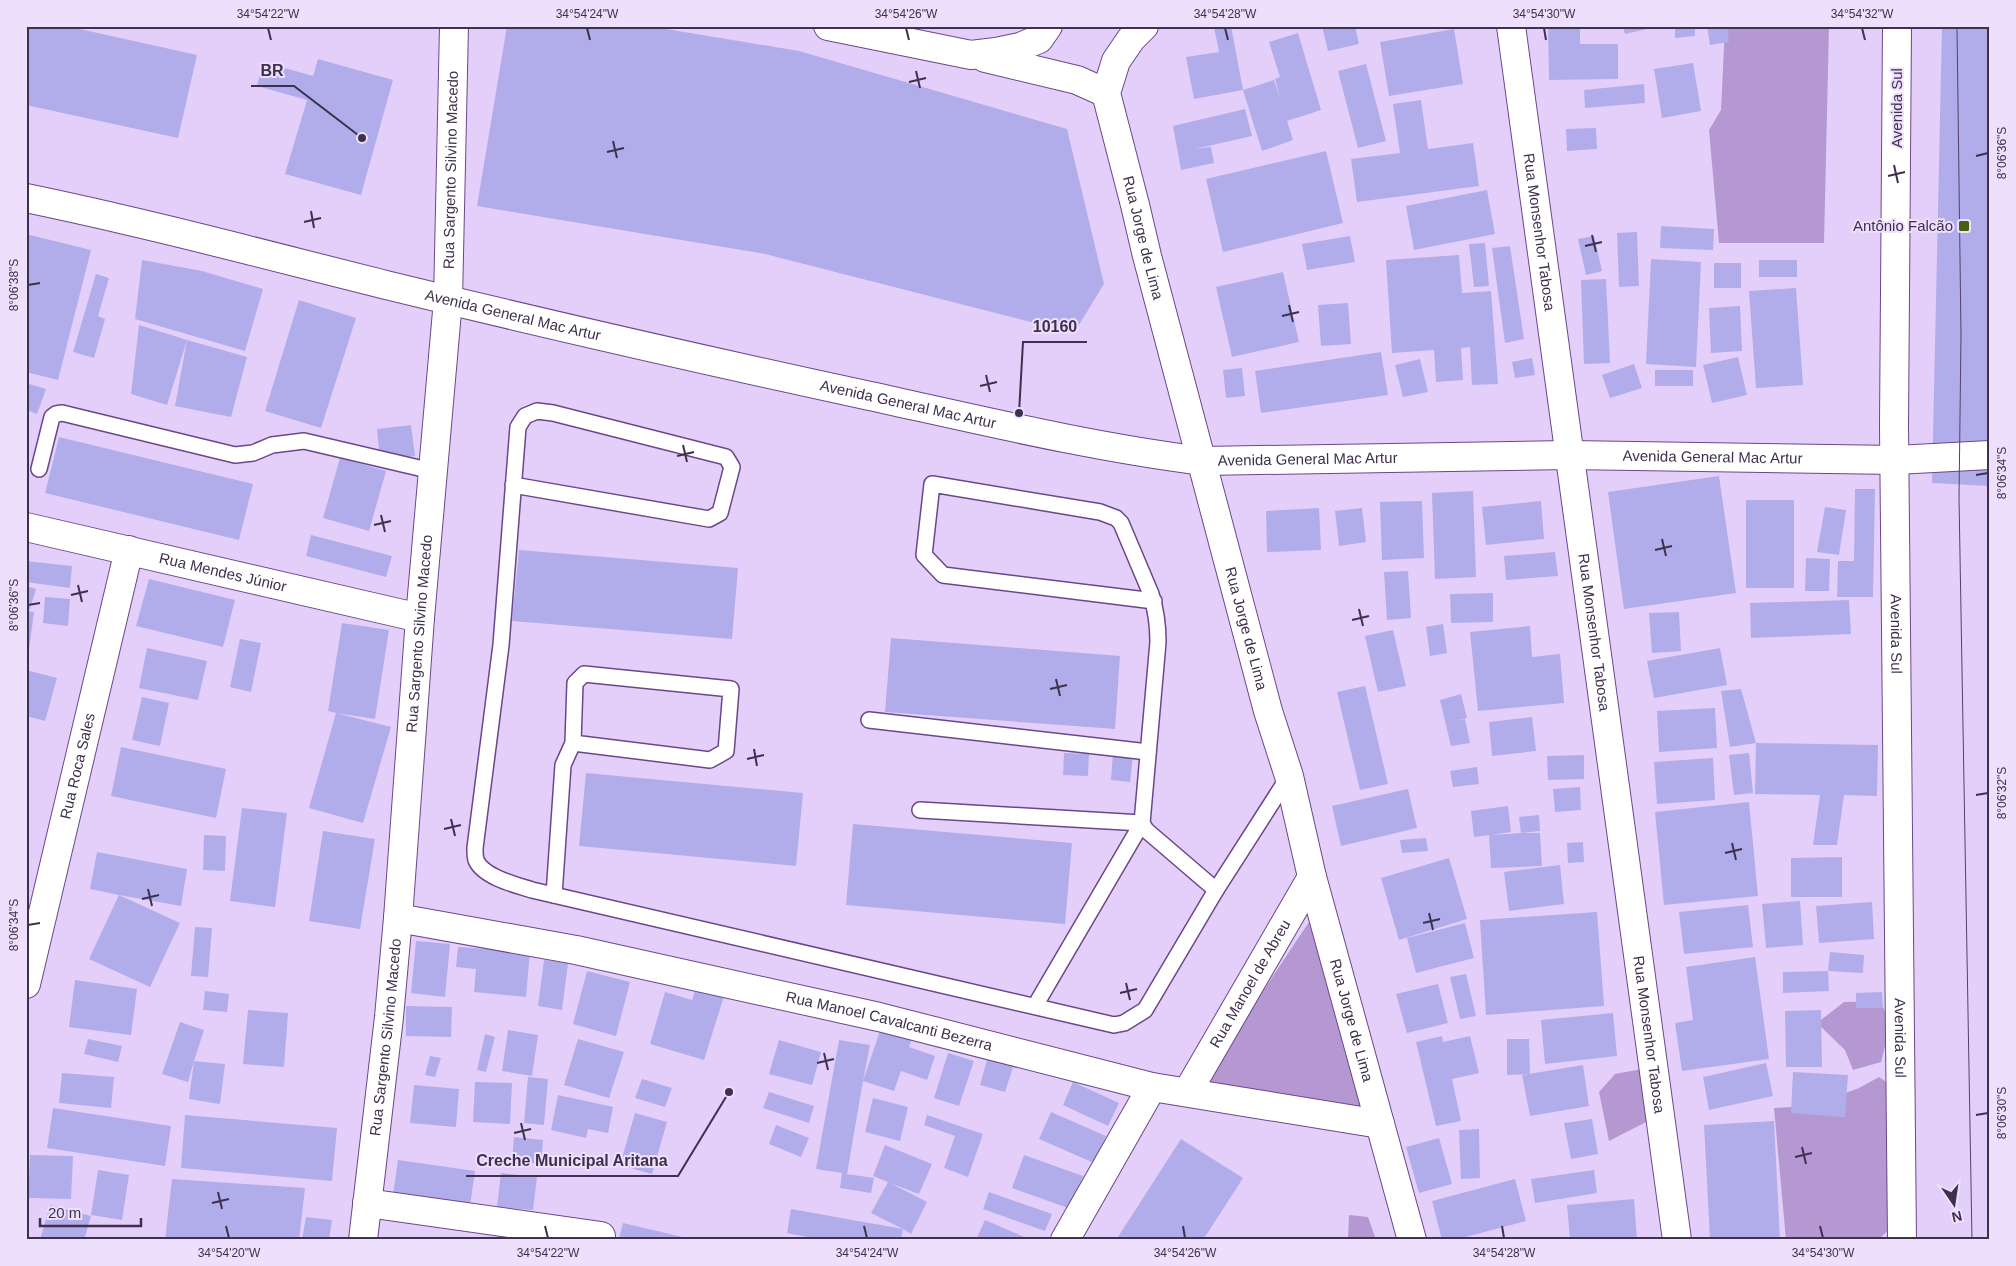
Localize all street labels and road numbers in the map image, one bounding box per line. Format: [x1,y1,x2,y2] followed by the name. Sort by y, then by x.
[1888,68,1905,148] street label: Avenida Sul
[440,71,461,269] street label: Rua Sargento Silvino Macedo
[1520,152,1559,313] street label: Rua Monsenhor Tabosa
[1120,174,1167,302] street label: Rua Jorge de Lima
[424,286,603,344] street label: Avenida General Mac Artur
[819,376,998,432] street label: Avenida General Mac Artur
[1622,447,1803,467] street label: Avenida General Mac Artur
[1218,449,1398,469] street label: Avenida General Mac Artur
[403,534,435,733] street label: Rua Sargento Silvino Macedo
[158,549,288,595] street label: Rua Mendes Júnior
[1575,552,1614,713] street label: Rua Monsenhor Tabosa
[1222,565,1271,692] street label: Rua Jorge de Lima
[1888,594,1905,674] street label: Avenida Sul
[56,711,98,821] street label: Rua Roca Sales
[1206,916,1293,1051] street label: Rua Manoel de Abreu
[366,938,404,1137] street label: Rua Sargento Silvino Macedo
[1630,955,1669,1115] street label: Rua Monsenhor Tabosa
[1327,957,1377,1084] street label: Rua Jorge de Lima
[784,988,995,1054] street label: Rua Manoel Cavalcanti Bezerra
[1892,998,1909,1078] street label: Avenida Sul

